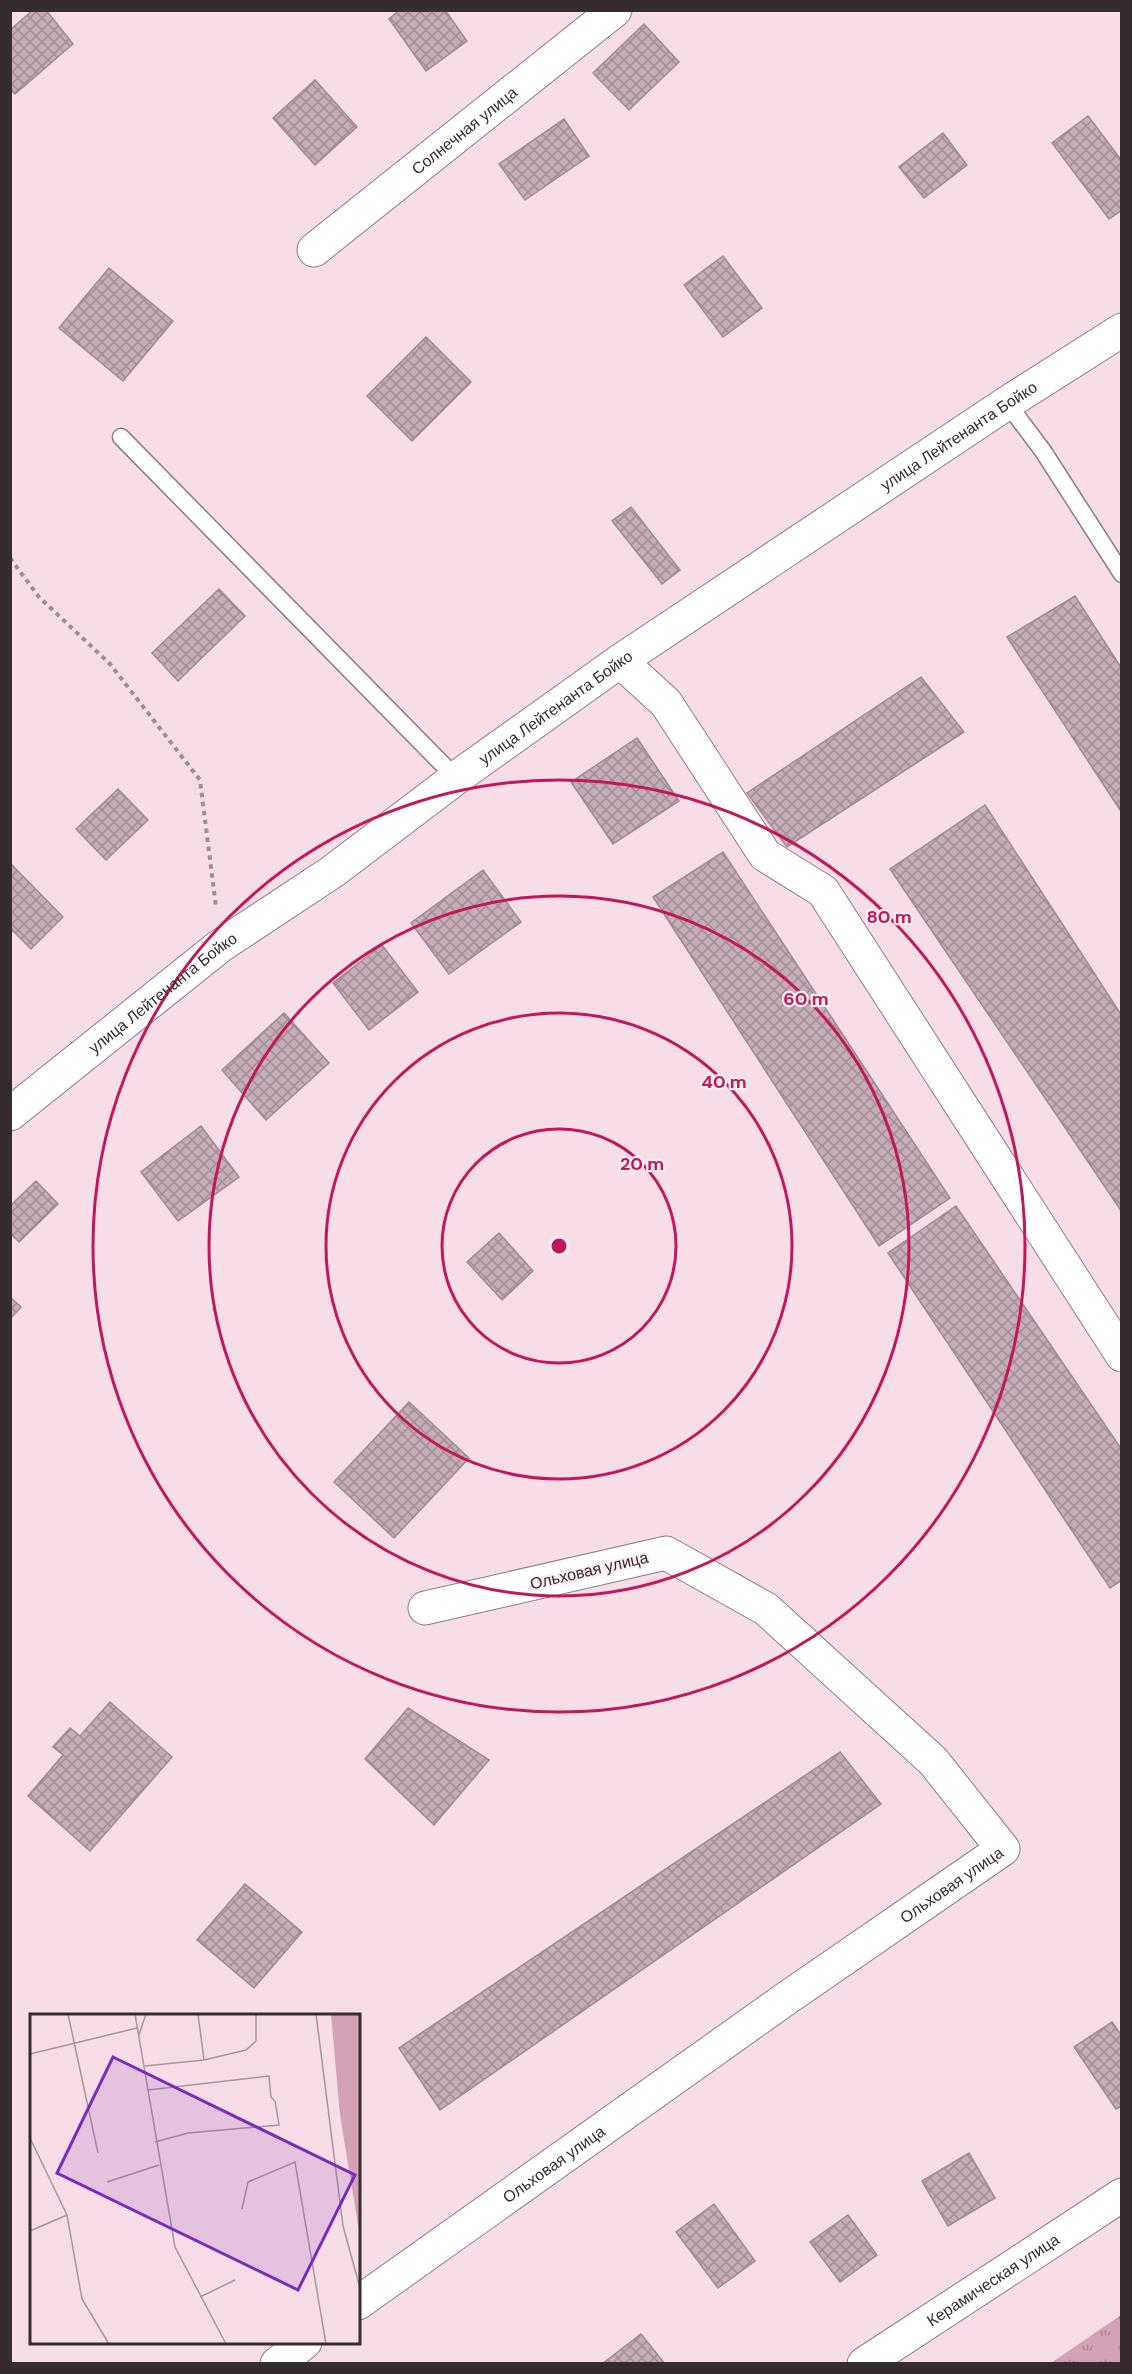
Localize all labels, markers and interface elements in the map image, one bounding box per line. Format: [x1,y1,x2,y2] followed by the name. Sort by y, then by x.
[407,82,522,179] street label: Солнечная улица
[876,376,1041,496] street label: улица Лейтенанта Бойко
[475,646,637,769] street label: улица Лейтенанта Бойко
[866,905,912,929] text: 80 m
[84,928,241,1058] street label: улица Лейтенанта Бойко
[783,987,829,1011] text: 60 m
[701,1070,747,1094] text: 40 m
[620,1152,664,1176] text: 20 m
[549,1236,569,1256] centre of rings
[528,1547,650,1594] street label: Ольховая улица
[896,1842,1007,1928] street label: Ольховая улица
[30,2014,360,2344] inset map
[499,2121,609,2208] street label: Ольховая улица
[923,2229,1064,2331] street label: Керамическая улица

